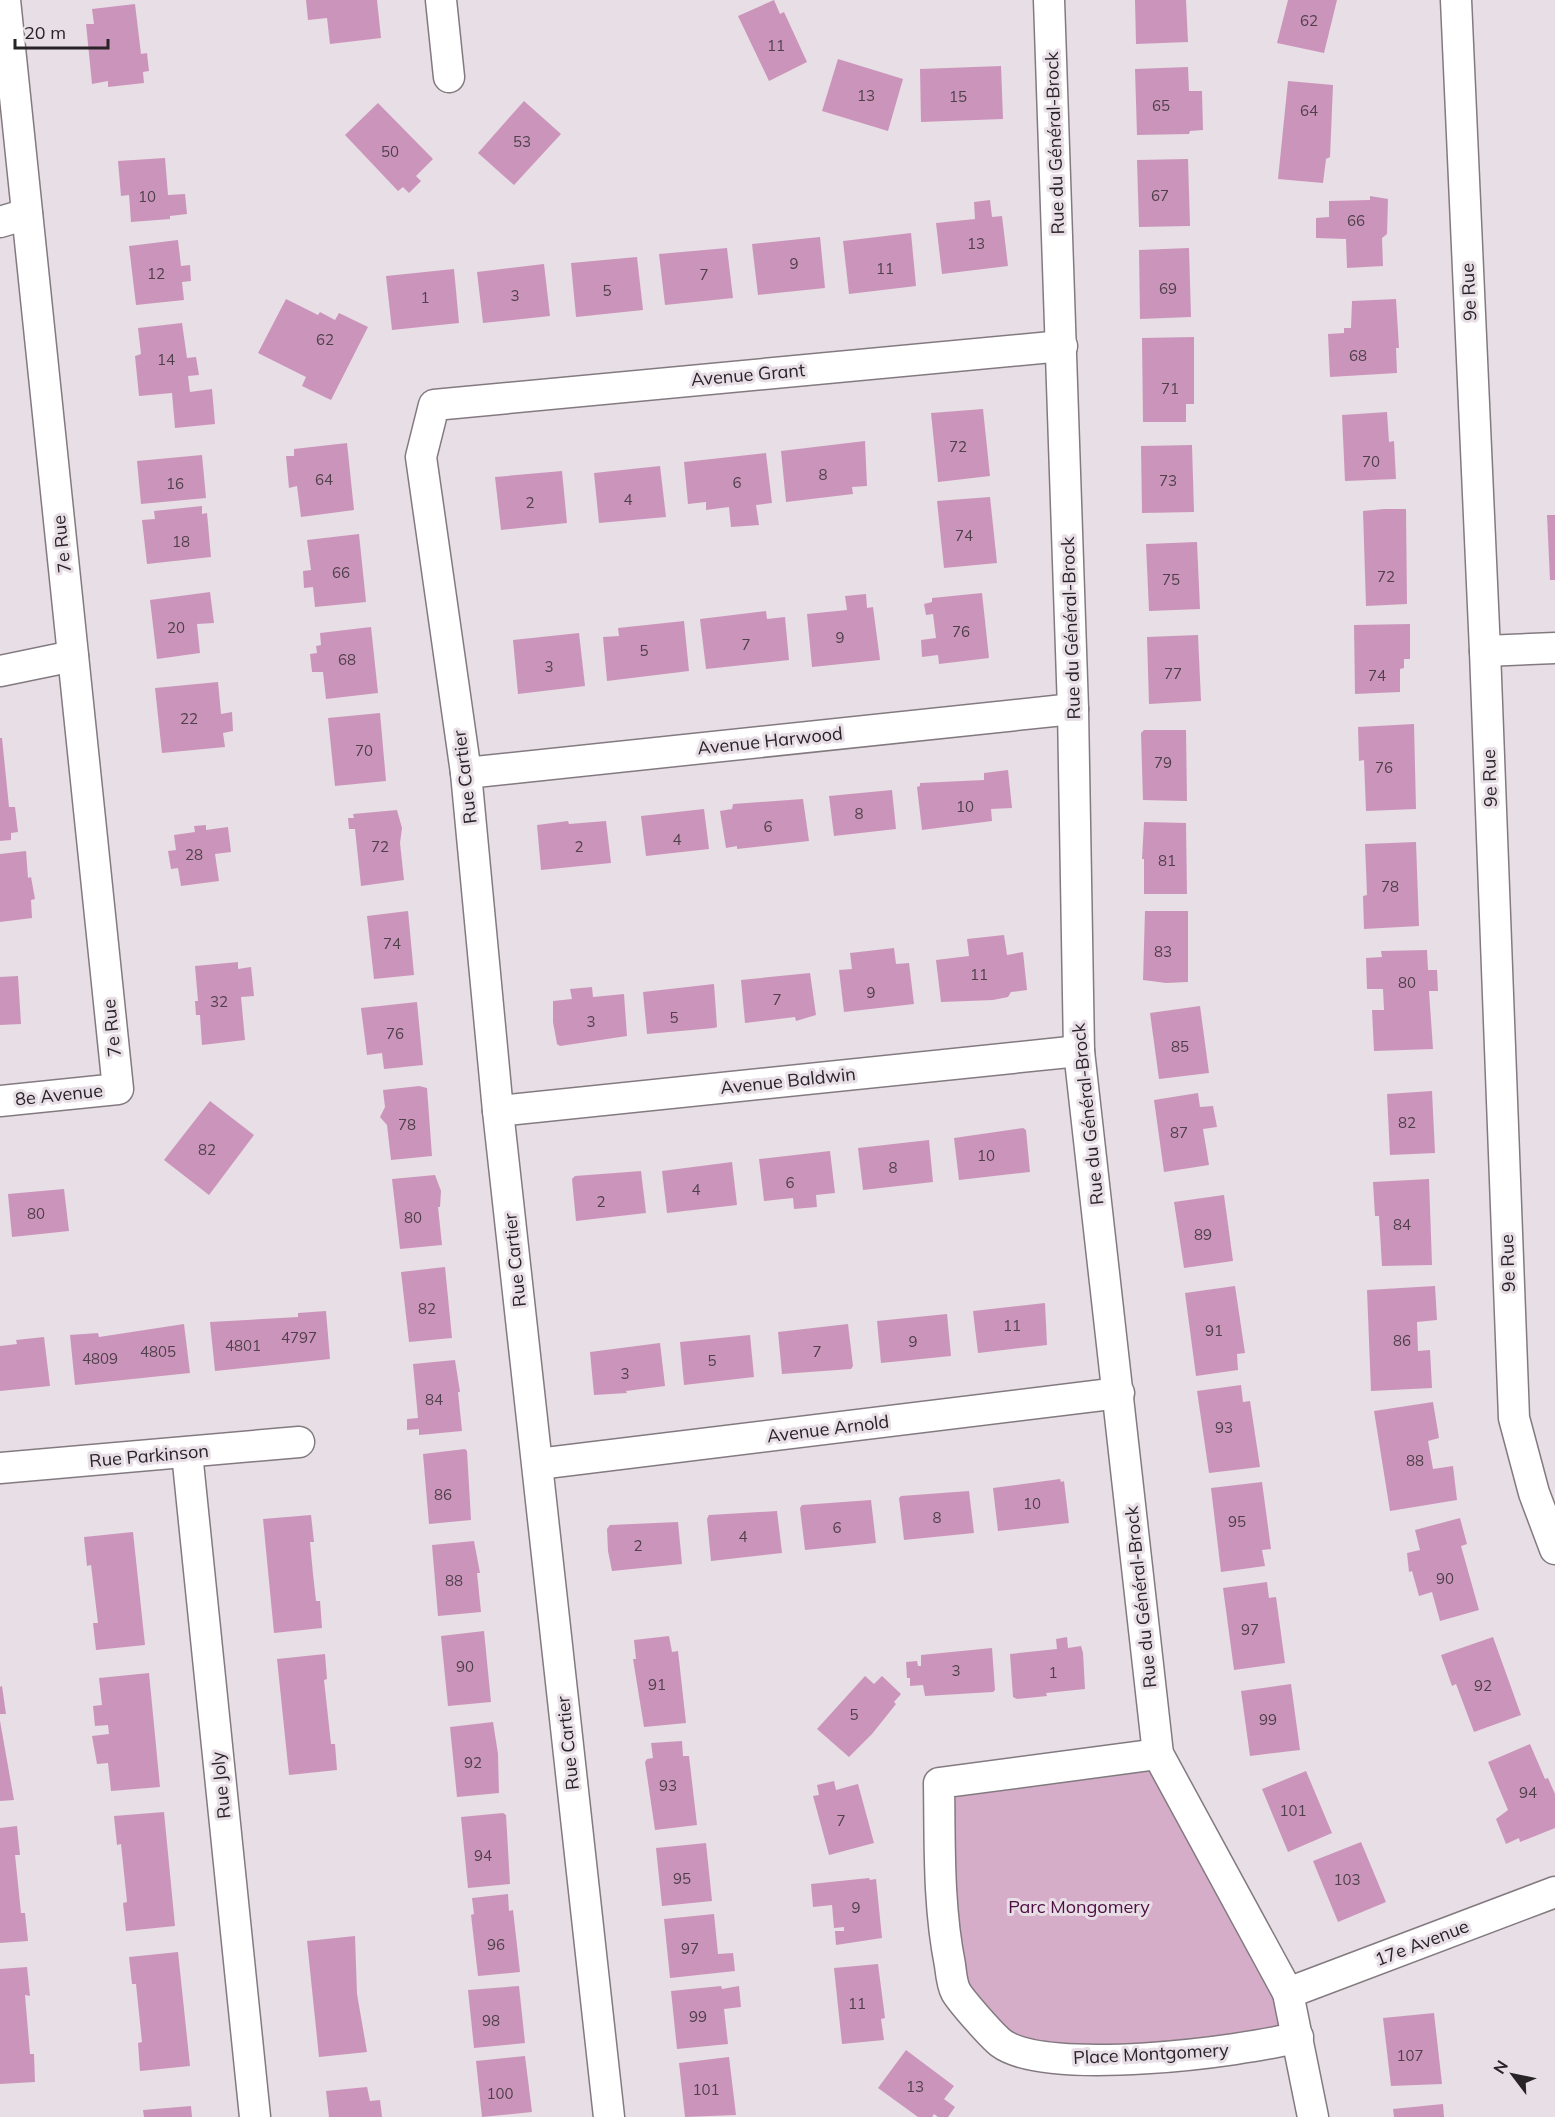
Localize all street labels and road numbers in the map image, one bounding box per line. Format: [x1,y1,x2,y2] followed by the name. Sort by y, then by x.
[1040,51,1069,235] street label: Rue du Général-Brock
[1456,262,1482,322] street label: 9e Rue
[690,358,806,391] street label: Avenue Grant
[47,514,76,574] street label: 7e Rue
[1056,536,1085,720] street label: Rue du Général-Brock
[696,721,844,760] street label: Avenue Harwood
[447,729,482,825] street label: Rue Cartier
[1477,749,1502,807] street label: 9e Rue
[97,998,126,1058] street label: 7e Rue
[1066,1021,1108,1206] street label: Rue du Général-Brock
[719,1062,857,1099] street label: Avenue Baldwin
[14,1078,104,1111] street label: 8e Avenue
[498,1212,531,1308] street label: Rue Cartier
[1495,1234,1520,1292] street label: 9e Rue
[765,1410,890,1447] street label: Avenue Arnold
[88,1439,210,1472] street label: Rue Parkinson
[1119,1504,1161,1689] street label: Rue du Général-Brock
[551,1695,584,1791] street label: Rue Cartier
[205,1750,235,1820] street label: Rue Joly
[1372,1914,1472,1971] street label: 17e Avenue
[1073,2038,1230,2069] street label: Place Montgomery

